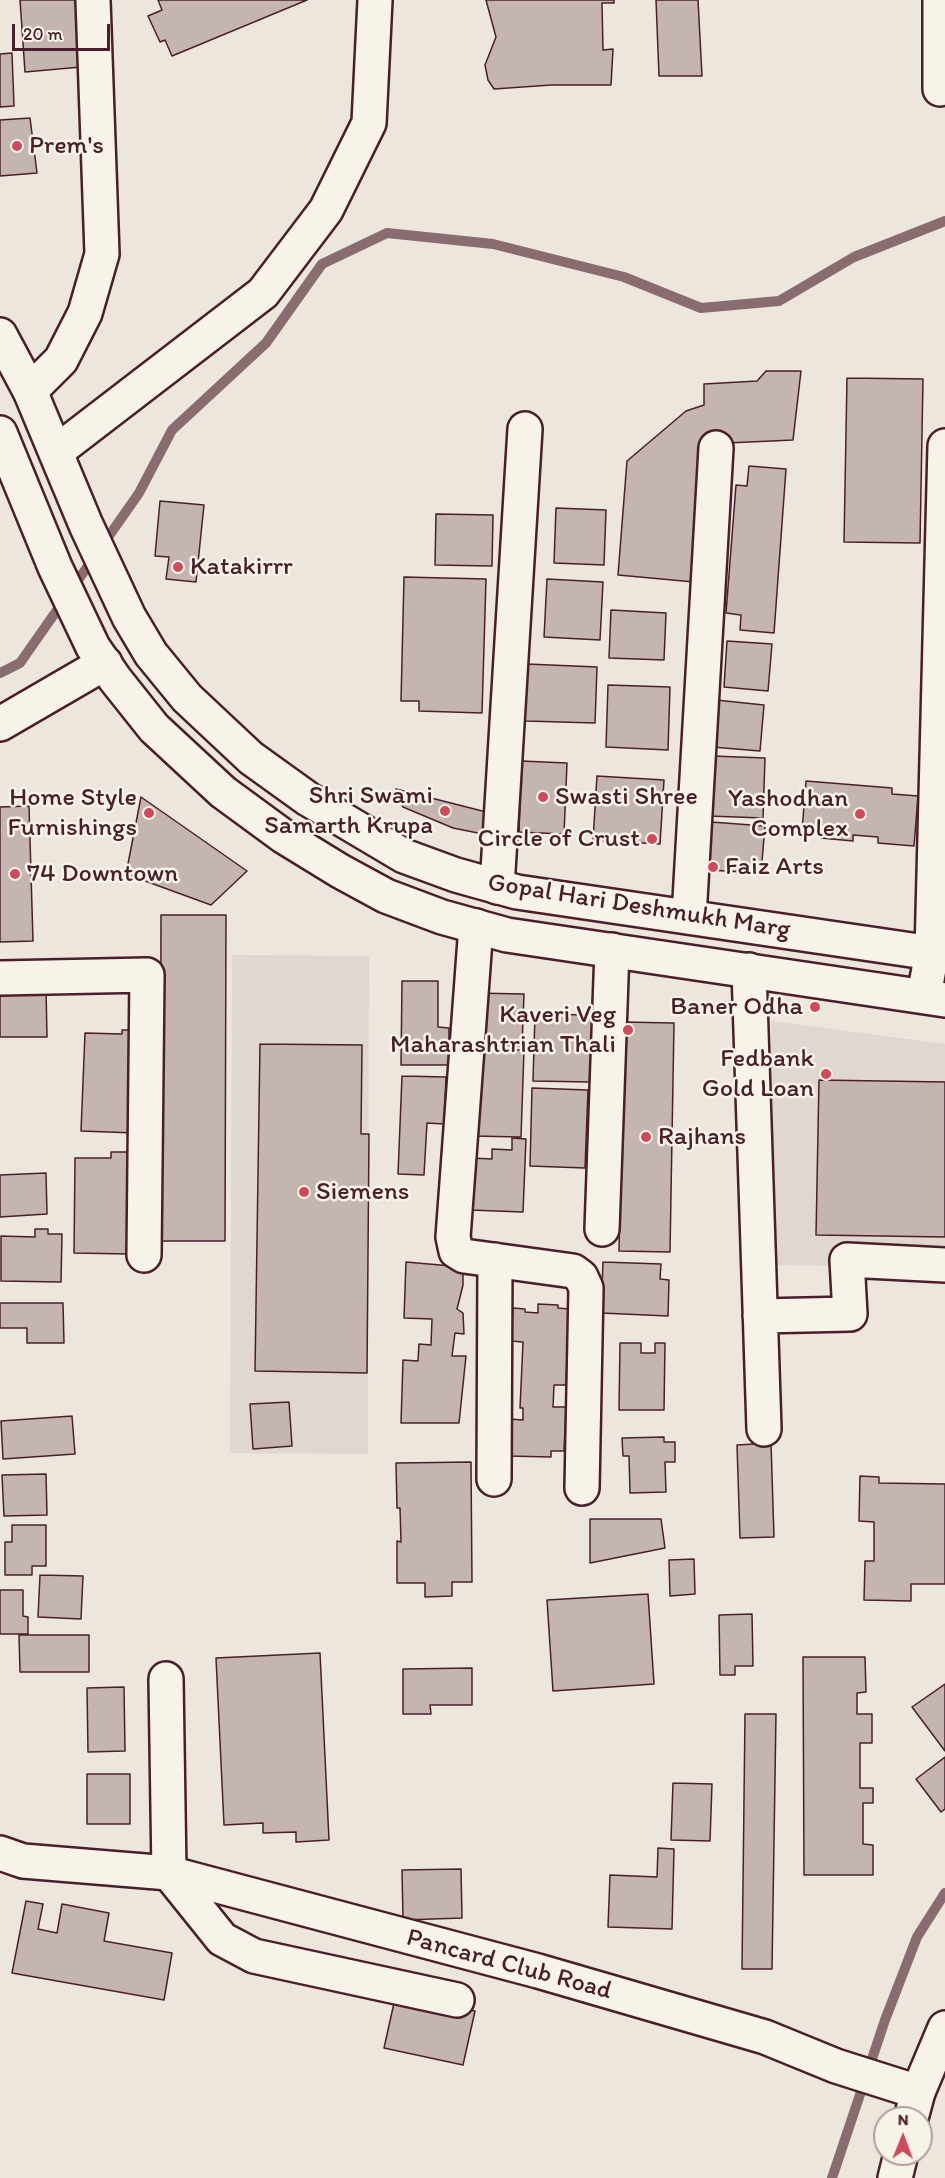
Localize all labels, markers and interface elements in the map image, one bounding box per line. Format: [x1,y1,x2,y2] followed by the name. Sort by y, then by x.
[15,12,112,50] scale bar
[23,23,63,45] text: 20 m
[29,130,104,162] place label: Prem's
[10,139,24,153] marker: Prem's
[190,551,293,583] place label: Katakirrr
[171,560,185,574] marker: Katakirrr
[264,780,433,842] place label: Shri Swami Samarth Krupa
[555,781,698,813] place label: Swasti Shree
[8,782,137,844] place label: Home Style Furnishings
[728,783,848,844] place label: Yashodhan Complex
[536,790,550,804] marker: Swasti Shree
[438,804,452,818] marker: Shri Swami Samarth Krupa
[142,806,156,820] marker: Home Style Furnishings
[853,807,867,821] marker: Yashodhan Complex
[478,823,640,855] place label: Circle of Crust
[645,832,659,846] marker: Circle of Crust
[725,851,824,883] place label: Faiz Arts
[27,858,178,890] place label: 74 Downtown
[706,860,720,874] marker: Faiz Arts
[8,867,22,881] marker: 74 Downtown
[485,868,793,946] street label: Gopal Hari Deshmukh Marg
[670,991,803,1023] place label: Baner Odha
[390,999,616,1060] place label: Kaveri Veg Maharashtrian Thali
[808,1000,822,1014] marker: Baner Odha
[621,1023,635,1037] marker: Kaveri Veg Maharashtrian Thali
[702,1043,814,1104] place label: Fedbank Gold Loan
[819,1067,833,1081] marker: Fedbank Gold Loan
[658,1121,746,1153] place label: Rajhans
[639,1130,653,1144] marker: Rajhans
[316,1176,410,1208] place label: Siemens
[297,1185,311,1199] marker: Siemens
[403,1923,615,2007] street label: Pancard Club Road
[873,2106,933,2166] north arrow
[898,2110,909,2129] text: N

